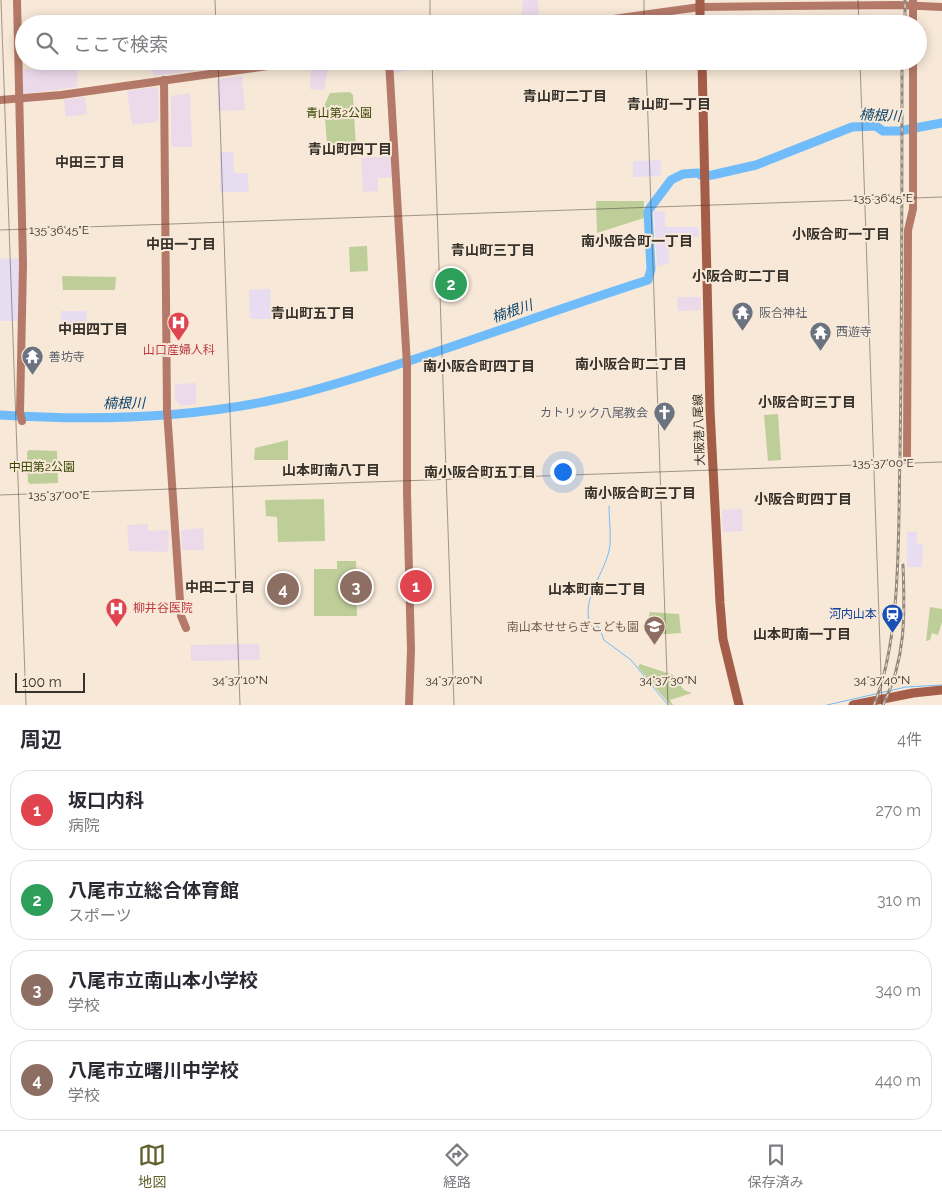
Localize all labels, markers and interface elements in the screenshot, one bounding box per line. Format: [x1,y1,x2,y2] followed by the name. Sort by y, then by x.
[15,15,927,70] search box
[33,29,61,57] icon: search
[73,33,168,55] text: ここで検索
[523,88,607,104] district label: 青山町二丁目
[627,96,711,112] district label: 青山町一丁目
[306,106,372,120] park label: 青山第2公園
[859,106,903,124] water label: 楠根川
[308,141,392,157] district label: 青山町四丁目
[55,154,125,170] district label: 中田三丁目
[853,191,913,205] text: 135°36'45"E
[29,223,89,237] text: 135°36'45"E
[792,226,890,242] district label: 小阪合町一丁目
[581,233,693,249] district label: 南小阪合町一丁目
[146,236,216,252] district label: 中田一丁目
[451,242,535,258] district label: 青山町三丁目
[435,265,467,303] pin: 2
[692,268,790,284] district label: 小阪合町二丁目
[490,296,536,325] water label: 楠根川
[731,301,755,332] temple icon: 阪合神社
[271,305,355,321] district label: 青山町五丁目
[759,306,807,320] place label: 阪合神社
[167,311,191,342] hospital icon: 山口産婦人科
[808,320,832,351] temple icon: 西遊寺
[58,321,128,337] district label: 中田四丁目
[836,325,872,339] place label: 西遊寺
[143,343,215,357] place label: 山口産婦人科
[21,345,45,376] temple icon: 善坊寺
[49,350,85,364] place label: 善坊寺
[575,356,687,372] district label: 南小阪合町二丁目
[423,358,535,374] district label: 南小阪合町四丁目
[691,394,707,466] street label: 大阪港八尾線
[758,394,856,410] district label: 小阪合町三丁目
[103,395,147,411] water label: 楠根川
[652,401,676,432] church icon: カトリック八尾教会
[540,406,648,420] place label: カトリック八尾教会
[852,456,914,470] text: 135°37'00"E
[550,459,576,485] your location
[9,460,75,474] park label: 中田第2公園
[282,462,380,478] district label: 山本町南八丁目
[424,464,536,480] district label: 南小阪合町五丁目
[584,485,696,501] district label: 南小阪合町三丁目
[28,488,90,502] text: 135°37'00"E
[754,491,852,507] district label: 小阪合町四丁目
[400,567,432,605] pin: 1
[340,568,372,606] pin: 3
[267,570,299,608] pin: 4
[185,579,255,595] district label: 中田二丁目
[548,581,646,597] district label: 山本町南二丁目
[105,596,129,627] hospital icon: 柳井谷医院
[133,601,193,615] place label: 柳井谷医院
[881,602,905,633] station icon: 河内山本
[829,607,877,621] place label: 河内山本
[643,615,667,646] school or university icon: 南山本せせらぎこども園
[507,620,639,634] place label: 南山本せせらぎこども園
[753,626,851,642] district label: 山本町南一丁目
[15,670,85,693] scale bar
[212,673,268,687] text: 34°37'10"N
[425,673,483,687] text: 34°37'20"N
[639,673,697,687] text: 34°37'30"N
[854,673,910,687] text: 34°37'40"N
[22,674,62,690] text: 100 m
[20,727,62,752] text: 周辺
[897,730,922,749] text: 4件
[68,789,144,811] text: 坂口内科
[33,801,41,820] text: 1
[876,801,921,820] text: 270 m
[68,816,100,835] text: 病院
[68,879,239,901] text: 八尾市立総合体育館
[32,891,42,910] text: 2
[877,891,921,910] text: 310 m
[68,906,132,925] text: スポーツ
[68,969,258,991] text: 八尾市立南山本小学校
[33,981,41,1000] text: 3
[875,981,921,1000] text: 340 m
[68,996,100,1015] text: 学校
[68,1059,239,1081] text: 八尾市立曙川中学校
[32,1071,42,1090] text: 4
[875,1071,921,1090] text: 440 m
[68,1086,100,1105] text: 学校
[138,1141,166,1191] tab: 地図
[443,1141,471,1191] tab: 経路
[748,1141,804,1191] tab: 保存済み

